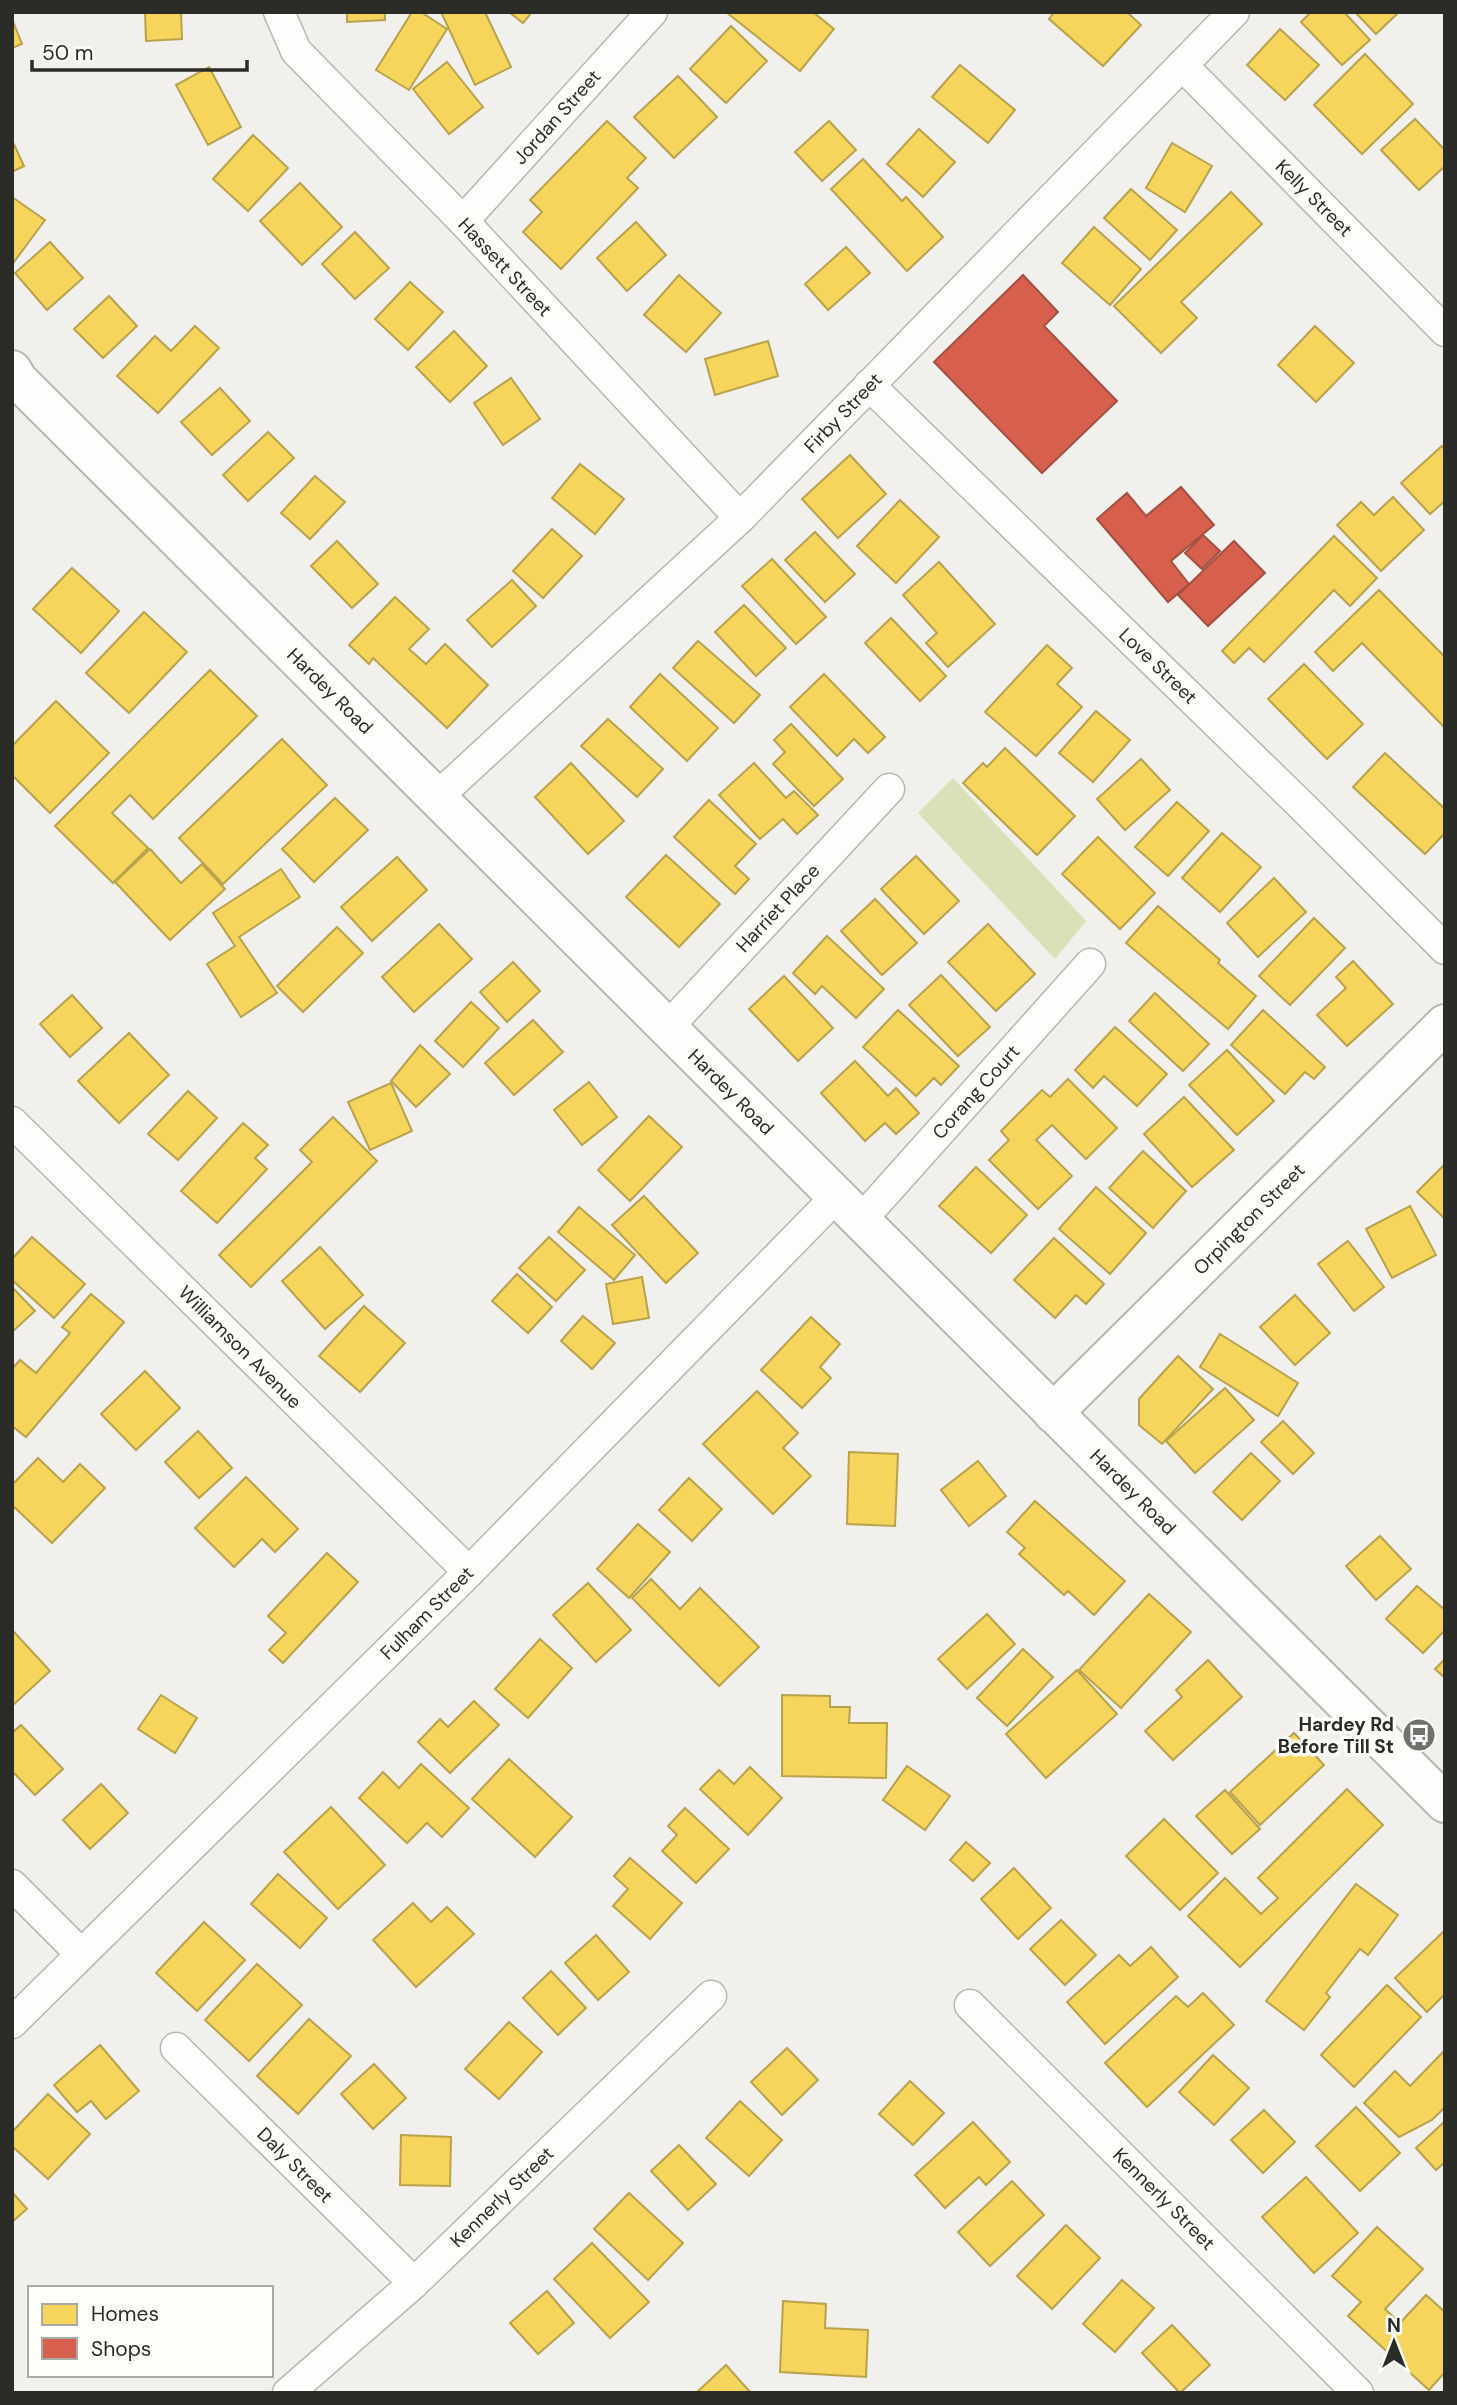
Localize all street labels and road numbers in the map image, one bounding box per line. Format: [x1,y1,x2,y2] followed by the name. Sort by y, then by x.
[508,64,606,170] street label: Jordan Street
[1270,154,1358,242] street label: Kelly Street
[453,212,557,322] street label: Hassett Street
[798,368,888,458] street label: Firby Street
[1113,622,1203,710] street label: Love Street
[282,643,378,739] street label: Hardey Road
[731,858,825,958] street label: Harriet Place
[927,1039,1025,1145] street label: Corang Court
[683,1044,779,1140] street label: Hardey Road
[1188,1158,1310,1280] street label: Orpington Street
[173,1280,307,1414] street label: Williamson Avenue
[1085,1444,1181,1540] street label: Hardey Road
[375,1561,479,1665] street label: Fulham Street
[252,2122,338,2208] street label: Daly Street
[445,2141,559,2253] street label: Kennerly Street
[1108,2143,1220,2255] street label: Kennerly Street

